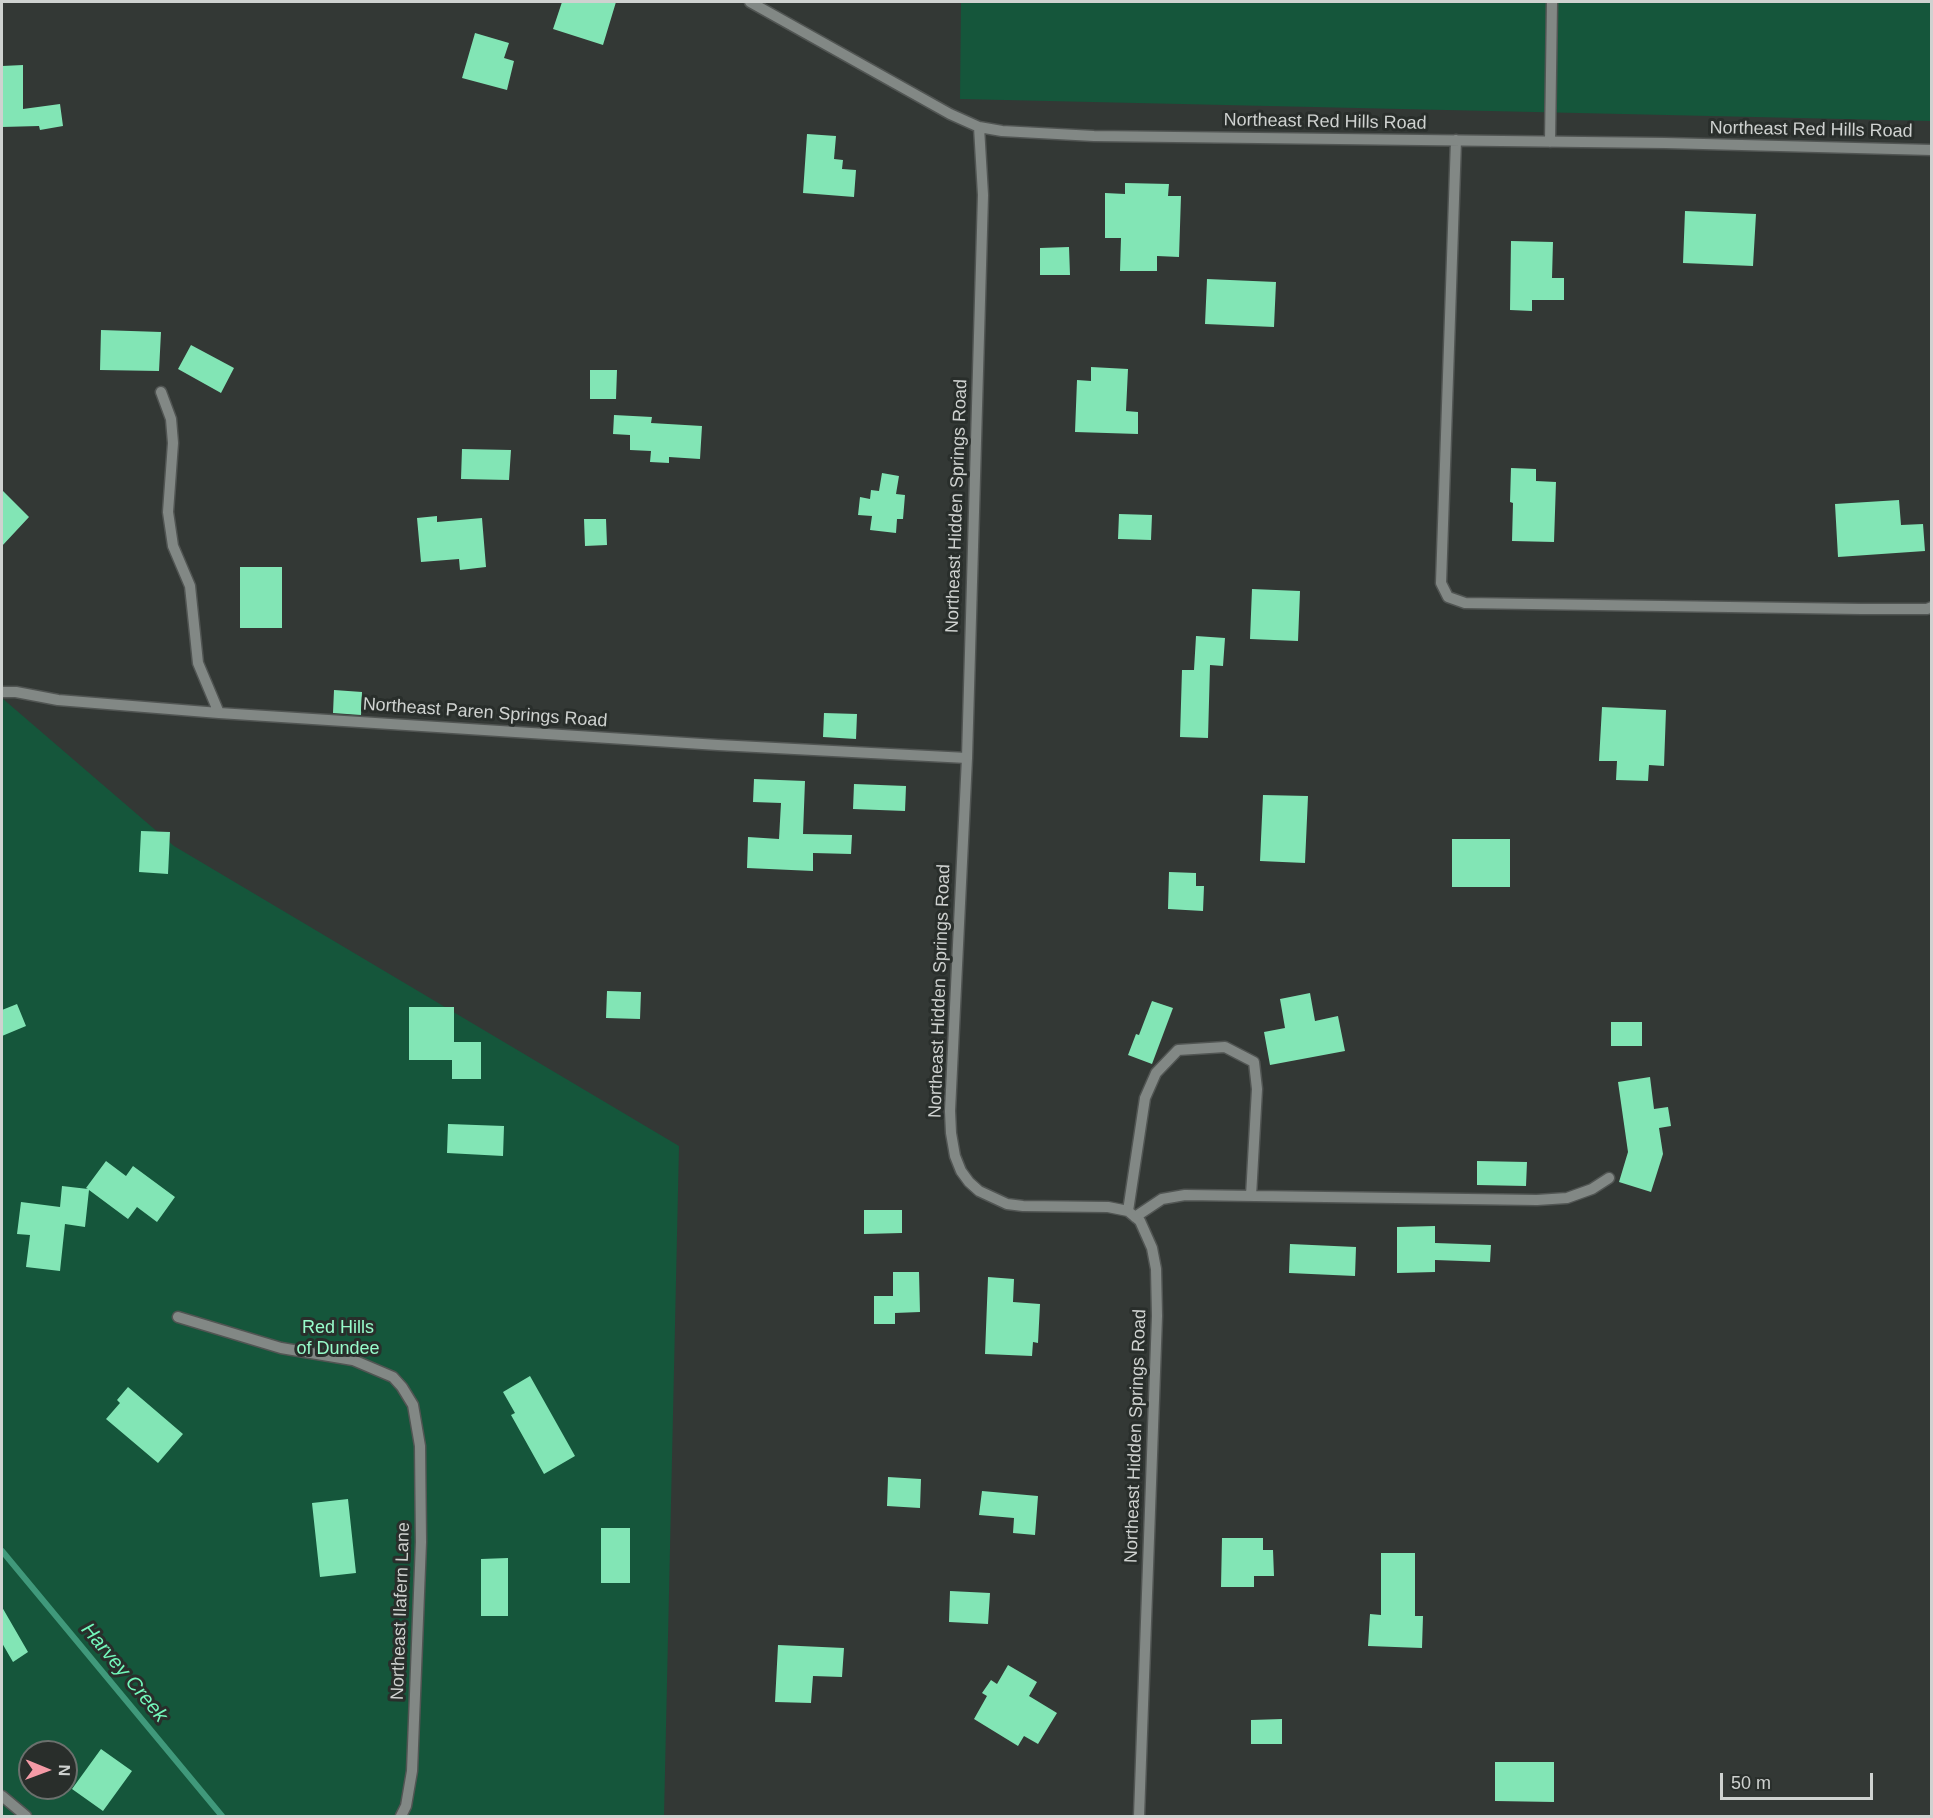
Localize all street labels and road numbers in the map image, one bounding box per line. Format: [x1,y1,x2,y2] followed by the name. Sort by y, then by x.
[1223,109,1427,135] street label: Northeast Red Hills Road
[1709,117,1913,143] street label: Northeast Red Hills Road
[942,379,972,633] street label: Northeast Hidden Springs Road
[362,694,608,732] street label: Northeast Paren Springs Road
[925,864,955,1118] street label: Northeast Hidden Springs Road
[1121,1309,1151,1563] street label: Northeast Hidden Springs Road
[387,1522,415,1700] street label: Northeast Ilafern Lane

